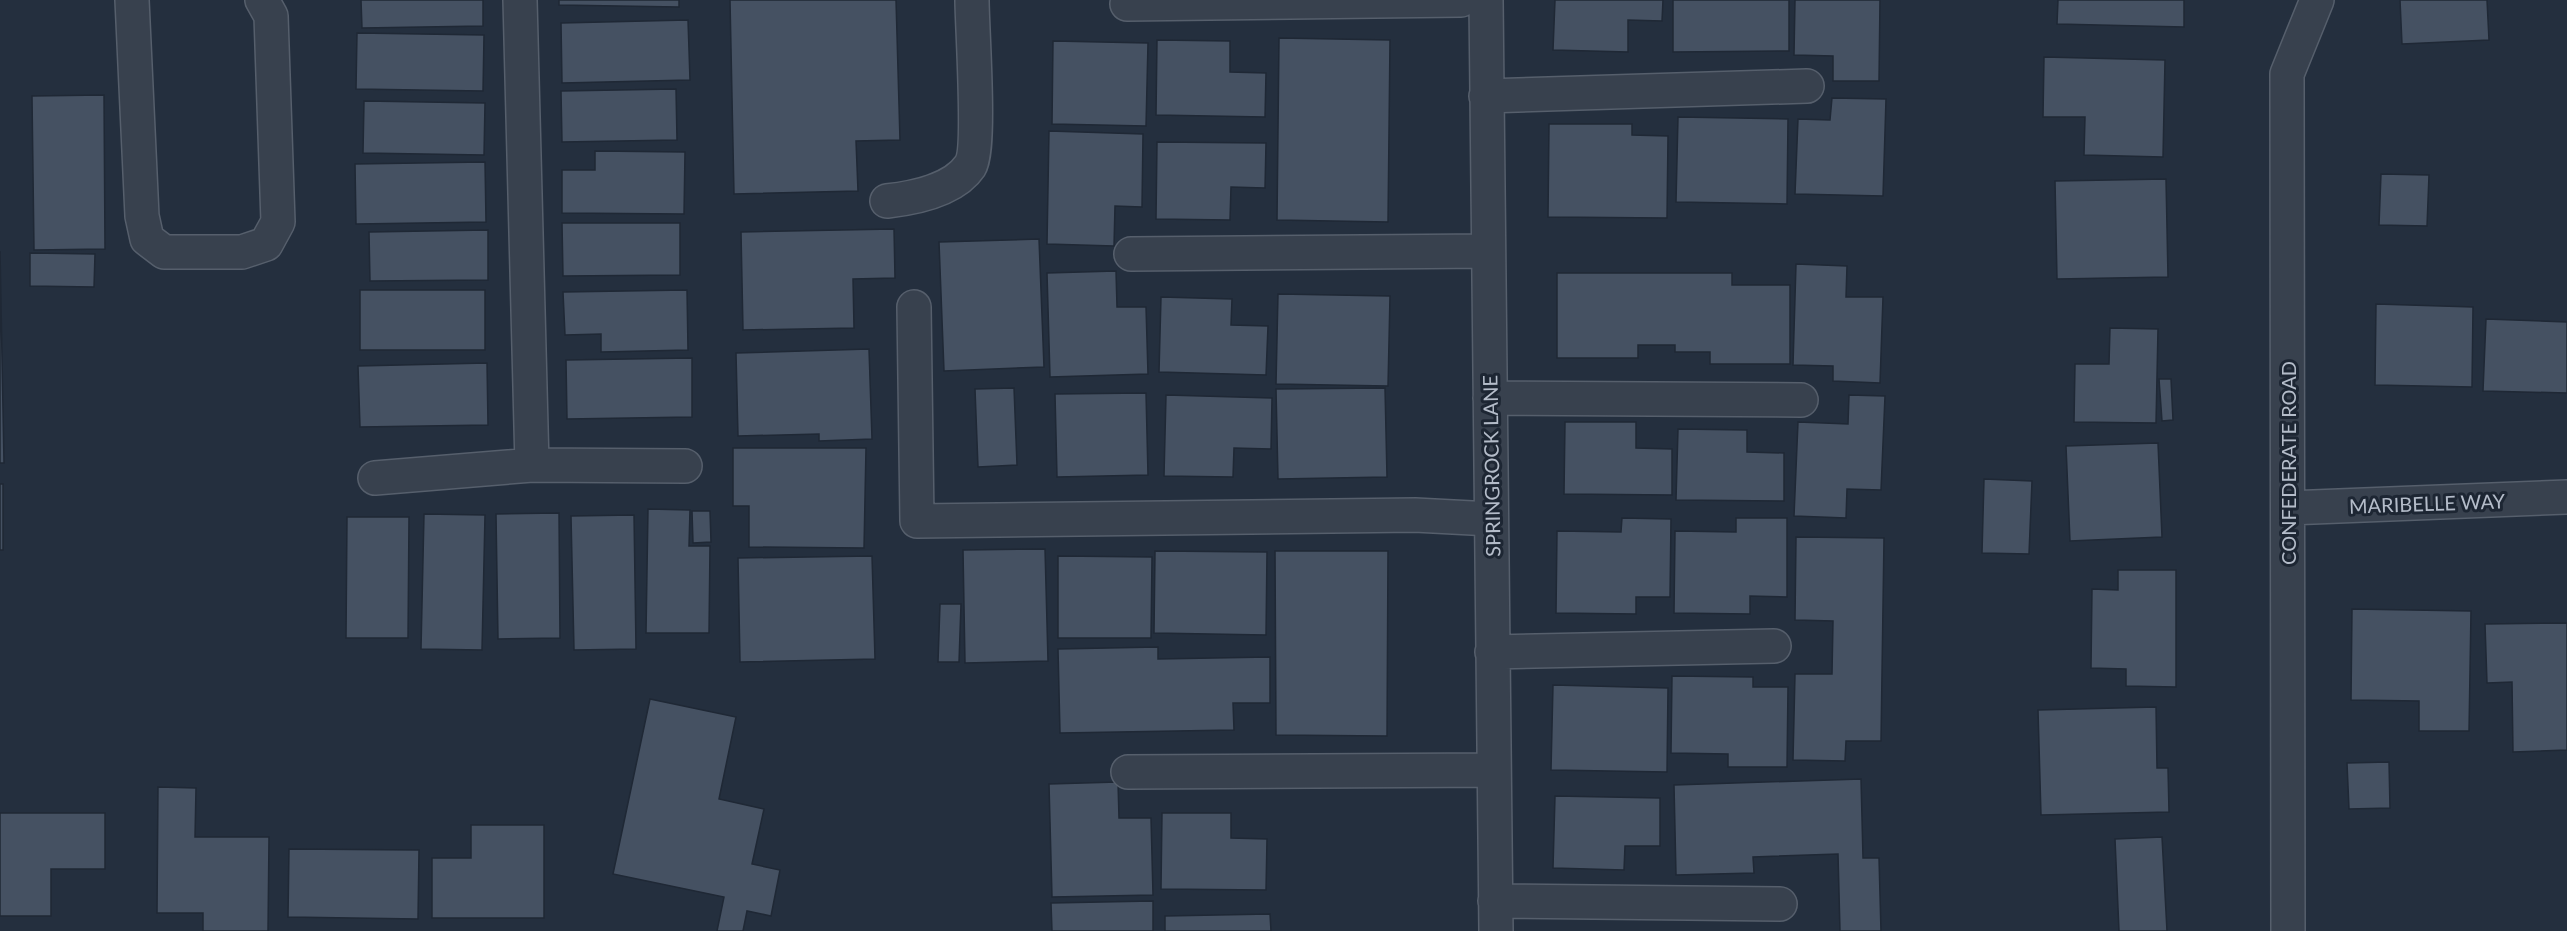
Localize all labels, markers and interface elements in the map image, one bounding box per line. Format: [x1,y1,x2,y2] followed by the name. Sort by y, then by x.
[2276,361,2300,565] street label: CONFEDERATE ROAD
[1477,375,1505,557] street label: SPRINGROCK LANE
[2349,488,2506,518] street label: MARIBELLE WAY

